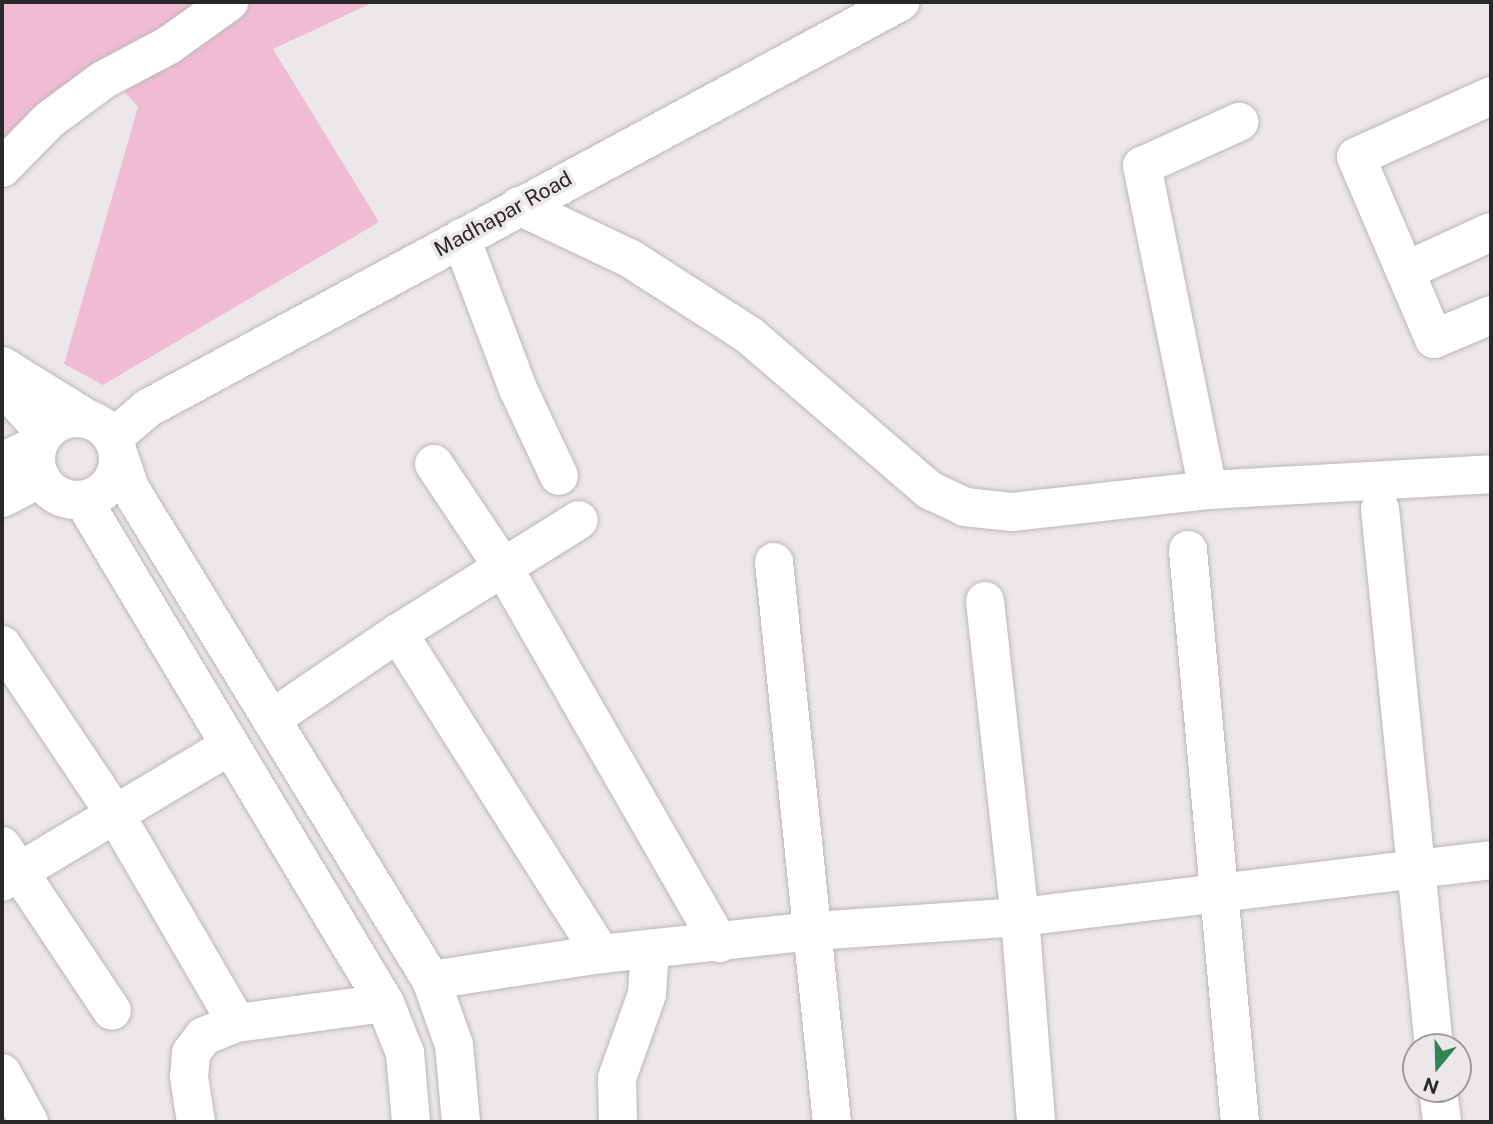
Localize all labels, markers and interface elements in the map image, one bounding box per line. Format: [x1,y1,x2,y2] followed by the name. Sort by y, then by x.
[430,166,576,262] street label: Madhapar Road
[1402,1033,1472,1103] north arrow
[1420,1073,1441,1099] text: N

